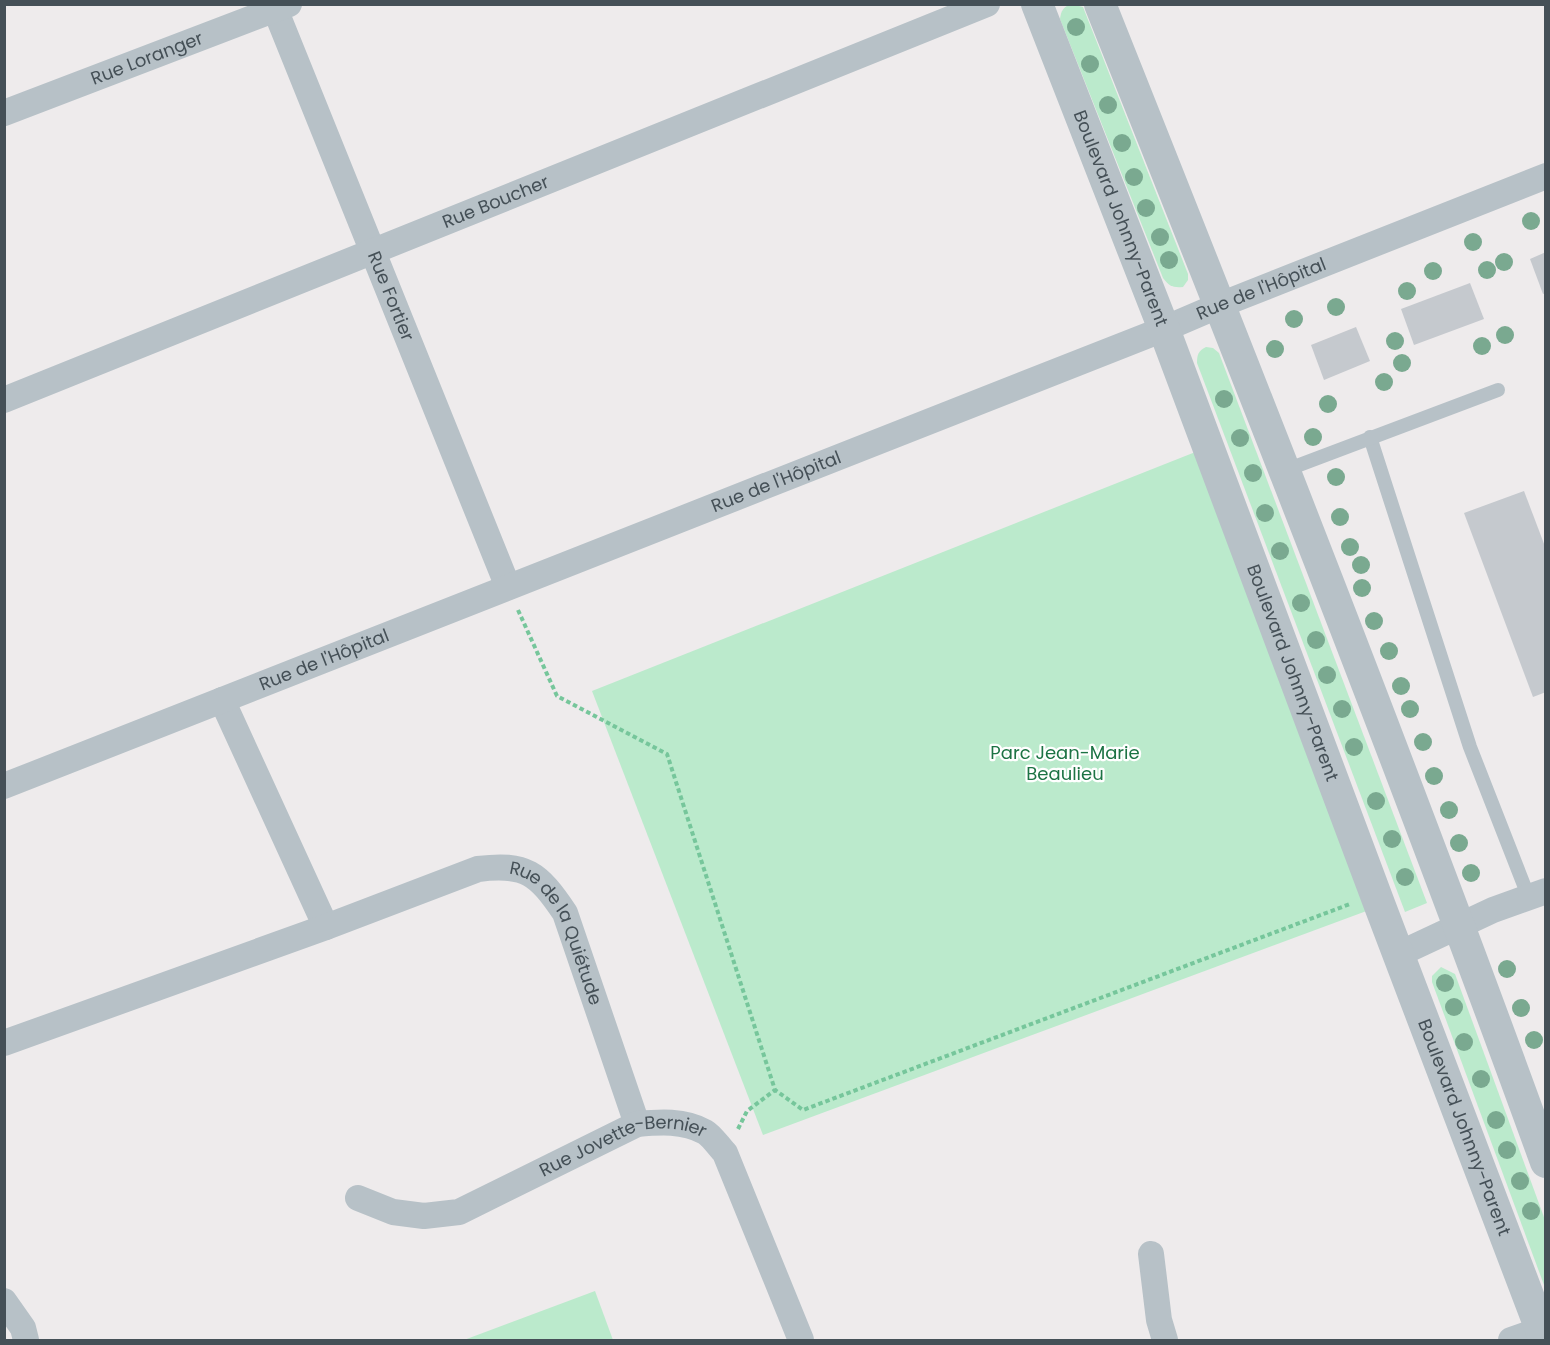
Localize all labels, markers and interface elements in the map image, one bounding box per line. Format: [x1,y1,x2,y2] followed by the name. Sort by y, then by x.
[87,25,207,91] street label: Rue Loranger
[1068,106,1175,330] street label: Boulevard Johnny-Parent
[438,169,553,234] street label: Rue Boucher
[362,247,421,345] street label: Rue Fortier
[1192,251,1330,326] street label: Rue de l'Hôpital
[707,444,845,518] street label: Rue de l'Hôpital
[1241,560,1345,785] street label: Boulevard Johnny-Parent
[255,623,393,696] street label: Rue de l'Hôpital
[990,740,1140,786] park label: Parc Jean-Marie Beaulieu
[507,855,608,1008] street label: Rue de la Quiétude
[1412,1015,1517,1239] street label: Boulevard Johnny-Parent
[535,1109,712,1182] street label: Rue Jovette-Bernier

